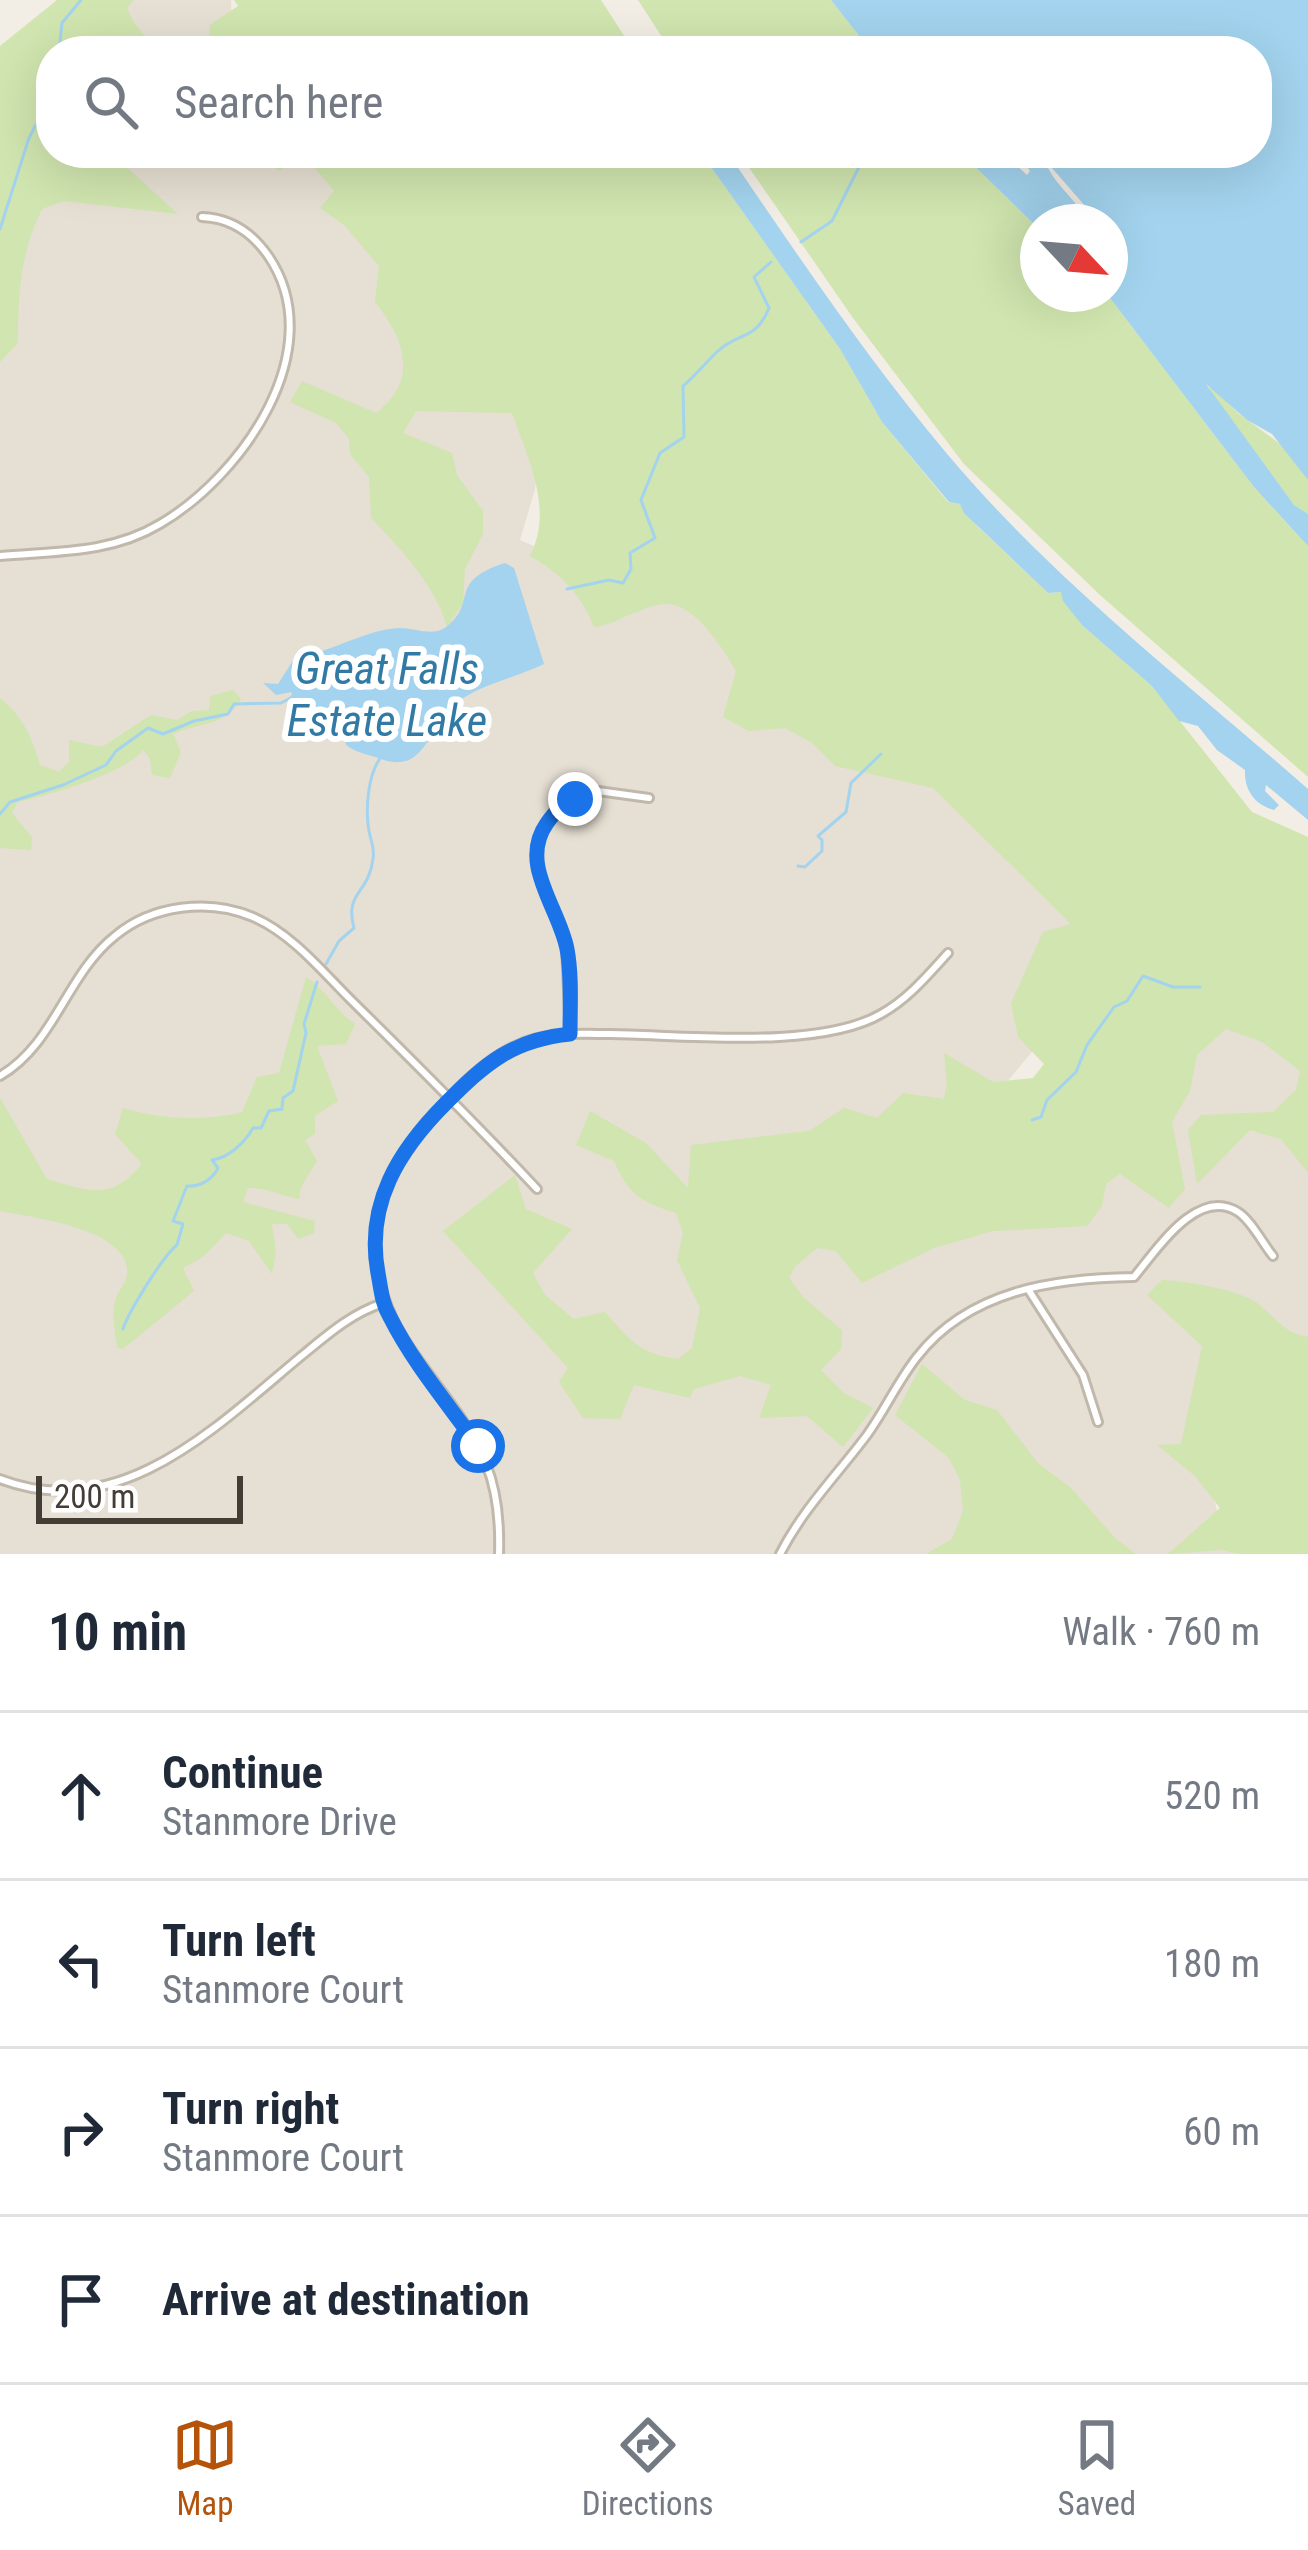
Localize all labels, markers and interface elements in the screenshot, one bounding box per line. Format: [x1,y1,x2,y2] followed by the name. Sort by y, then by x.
[36,36,1272,168] search box
[78,69,144,135] icon: search
[174,76,383,129] text: Search here
[1020,204,1128,312] north arrow
[287,642,487,747] water label: Great Falls Estate Lake
[548,772,602,826] route end
[451,1419,505,1473] route start
[36,1470,243,1523] scale bar
[54,1477,135,1516] text: 200 m
[48,1603,187,1662] text: 10 min
[1062,1609,1260,1655] text: Walk · 760 m
[162,1746,323,1799] text: Continue
[48,1763,114,1829] icon: ahead
[1164,1773,1260,1819] text: 520 m
[162,1799,397,1845] text: Stanmore Drive
[162,1914,316,1967] text: Turn left
[48,1931,114,1997] icon: left
[1164,1941,1260,1987] text: 180 m
[162,1967,404,2013] text: Stanmore Court
[162,2082,339,2135] text: Turn right
[48,2099,114,2165] icon: right
[1183,2109,1260,2155] text: 60 m
[162,2135,404,2181] text: Stanmore Court
[48,2267,114,2333] icon: arrive
[162,2273,530,2326] text: Arrive at destination
[172,2412,238,2523] tab: Map
[582,2412,714,2523] tab: Directions
[1058,2412,1136,2523] tab: Saved

